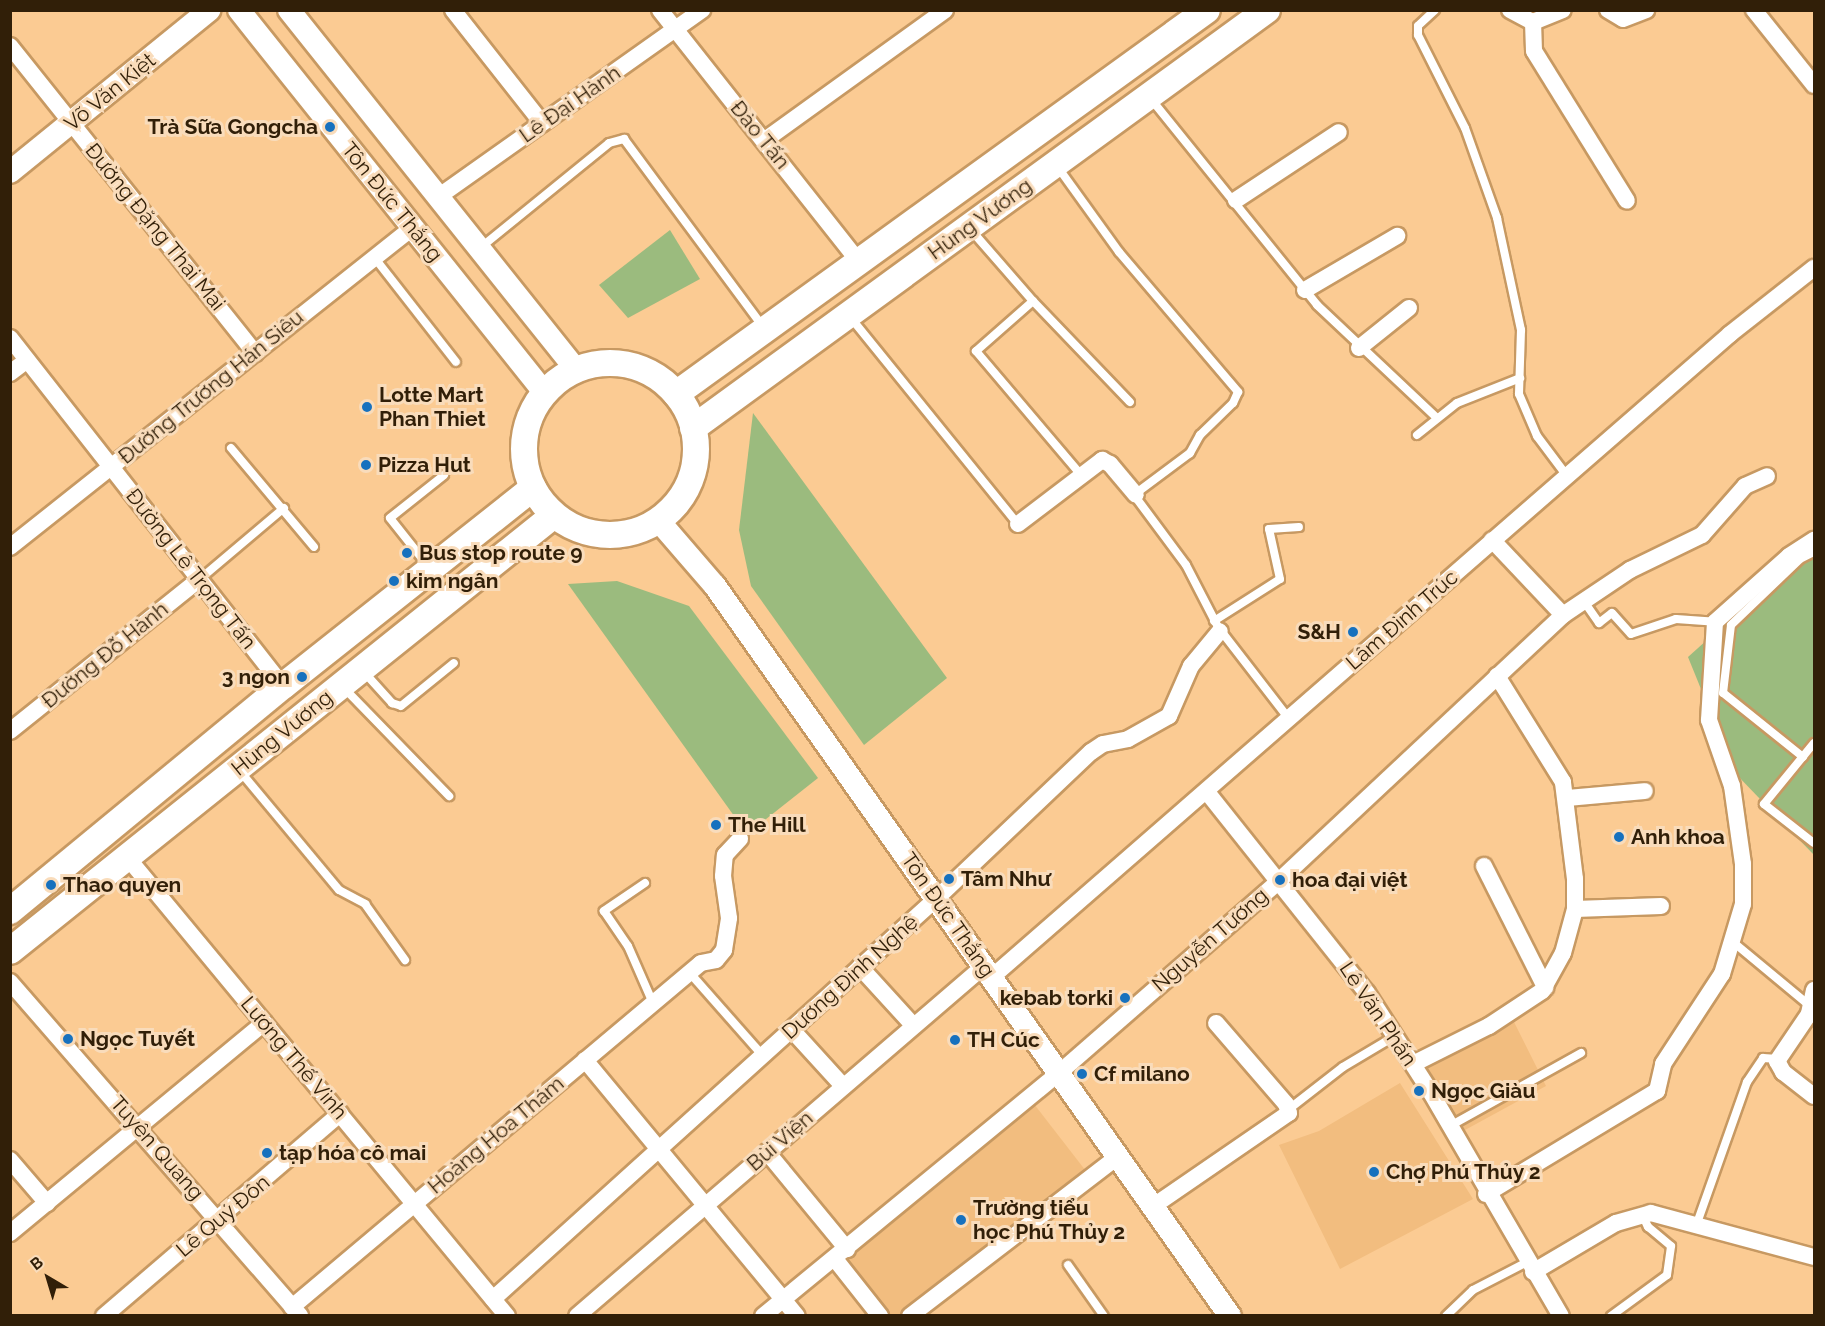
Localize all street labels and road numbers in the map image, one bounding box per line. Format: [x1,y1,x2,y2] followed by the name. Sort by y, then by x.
[59,47,161,137] street label: Võ Văn Kiệt
[515,60,625,148] street label: Lê Đại Hành
[725,96,795,174] street label: Đào Tấn
[336,137,448,267] street label: Tôn Đức Thắng
[80,138,230,316] street label: Đường Đặng Thai Mai
[923,173,1037,265] street label: Hùng Vương
[113,304,309,470] street label: Đường Trương Hán Siêu
[120,483,262,655] street label: Đường Lê Trọng Tấn
[1341,564,1463,676] street label: Lâm Đình Trúc
[37,596,173,714] street label: Đường Đỗ Hành
[226,685,338,781] street label: Hùng Vương
[896,848,1000,982] street label: Tôn Đức Thắng
[1147,883,1273,997] street label: Nguyễn Tương
[777,910,923,1044] street label: Dương Đình Nghệ
[1334,957,1422,1071] street label: Lê Văn Phấn
[235,991,353,1125] street label: Lương Thế Vinh
[423,1071,569,1199] street label: Hoàng Hoa Thám
[105,1091,209,1205] street label: Tuyên Quang
[742,1105,818,1177] street label: Bùi Viện
[171,1170,275,1262] street label: Lê Quý Đôn

